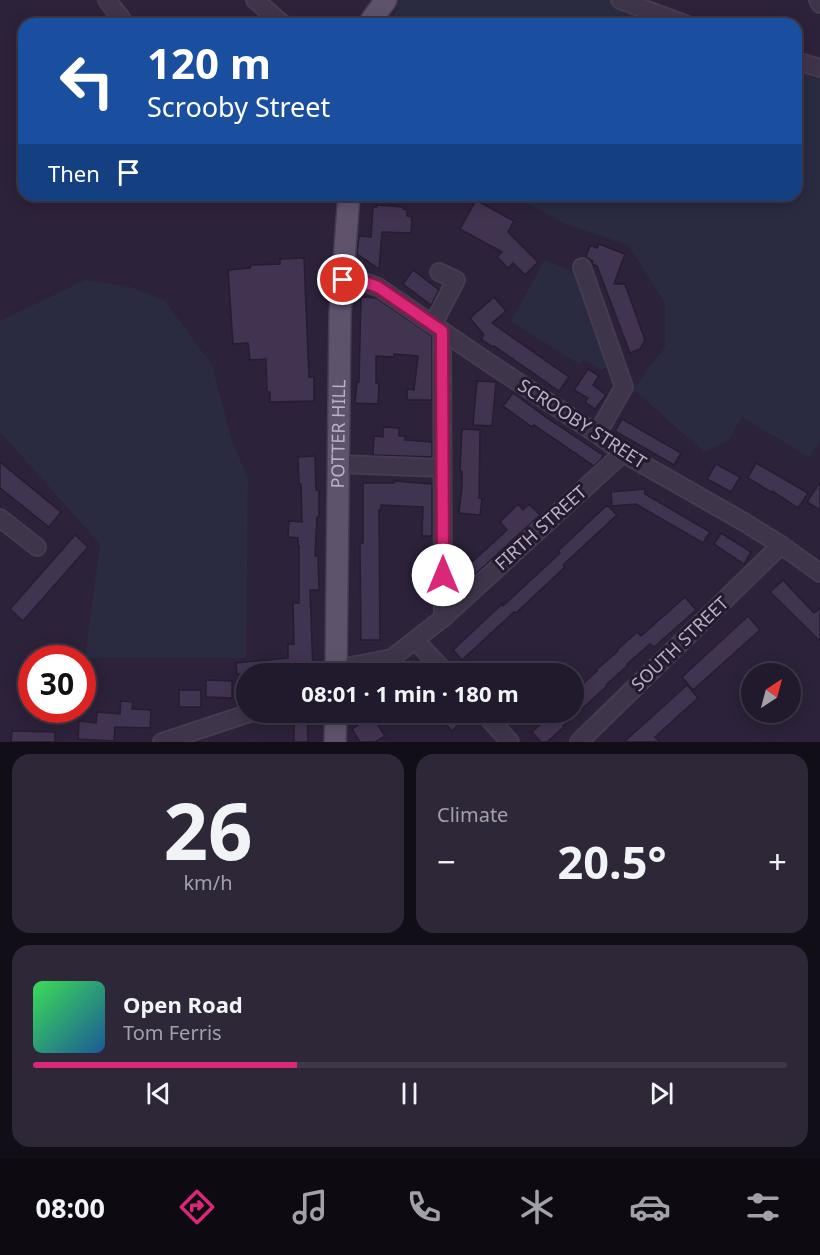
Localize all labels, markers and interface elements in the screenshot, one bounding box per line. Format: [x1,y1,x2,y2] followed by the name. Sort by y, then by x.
[147,34,271,91] text: 120 m
[48,42,126,120] icon: left
[147,88,330,125] text: Scrooby Street
[112,156,145,189] icon: arrive
[48,158,100,188] text: Then
[317,254,368,305] pin
[326,263,359,296] icon: arrive
[514,373,651,474] street label: SCROOBY STREET
[325,379,350,489] street label: POTTER HILL
[489,480,591,575] street label: FIRTH STREET
[411,543,475,607] position arrow
[626,591,733,696] street label: SOUTH STREET
[18,645,96,723] speed limit sign: 30
[741,663,801,723] north arrow
[741,663,801,723] map controls
[301,678,519,708] text: 08:01 · 1 min · 180 m
[163,777,253,883] text: 26
[437,801,508,828] text: Climate
[558,831,666,892] text: 20.5°
[437,839,456,884] text: −
[768,839,787,884] text: +
[183,869,233,896] text: km/h
[123,989,243,1019] text: Open Road
[123,1019,222,1046] text: Tom Ferris
[142,1077,175,1110] icon: previous
[393,1077,426,1110] icon: pause
[645,1077,678,1110] icon: next
[176,1186,218,1228] icon: directions
[289,1186,331,1228] icon: music
[403,1186,445,1228] icon: phone
[516,1186,558,1228] icon: climate
[629,1186,671,1228] icon: car
[742,1186,784,1228] icon: filters
[36,1189,105,1226] text: 08:00

